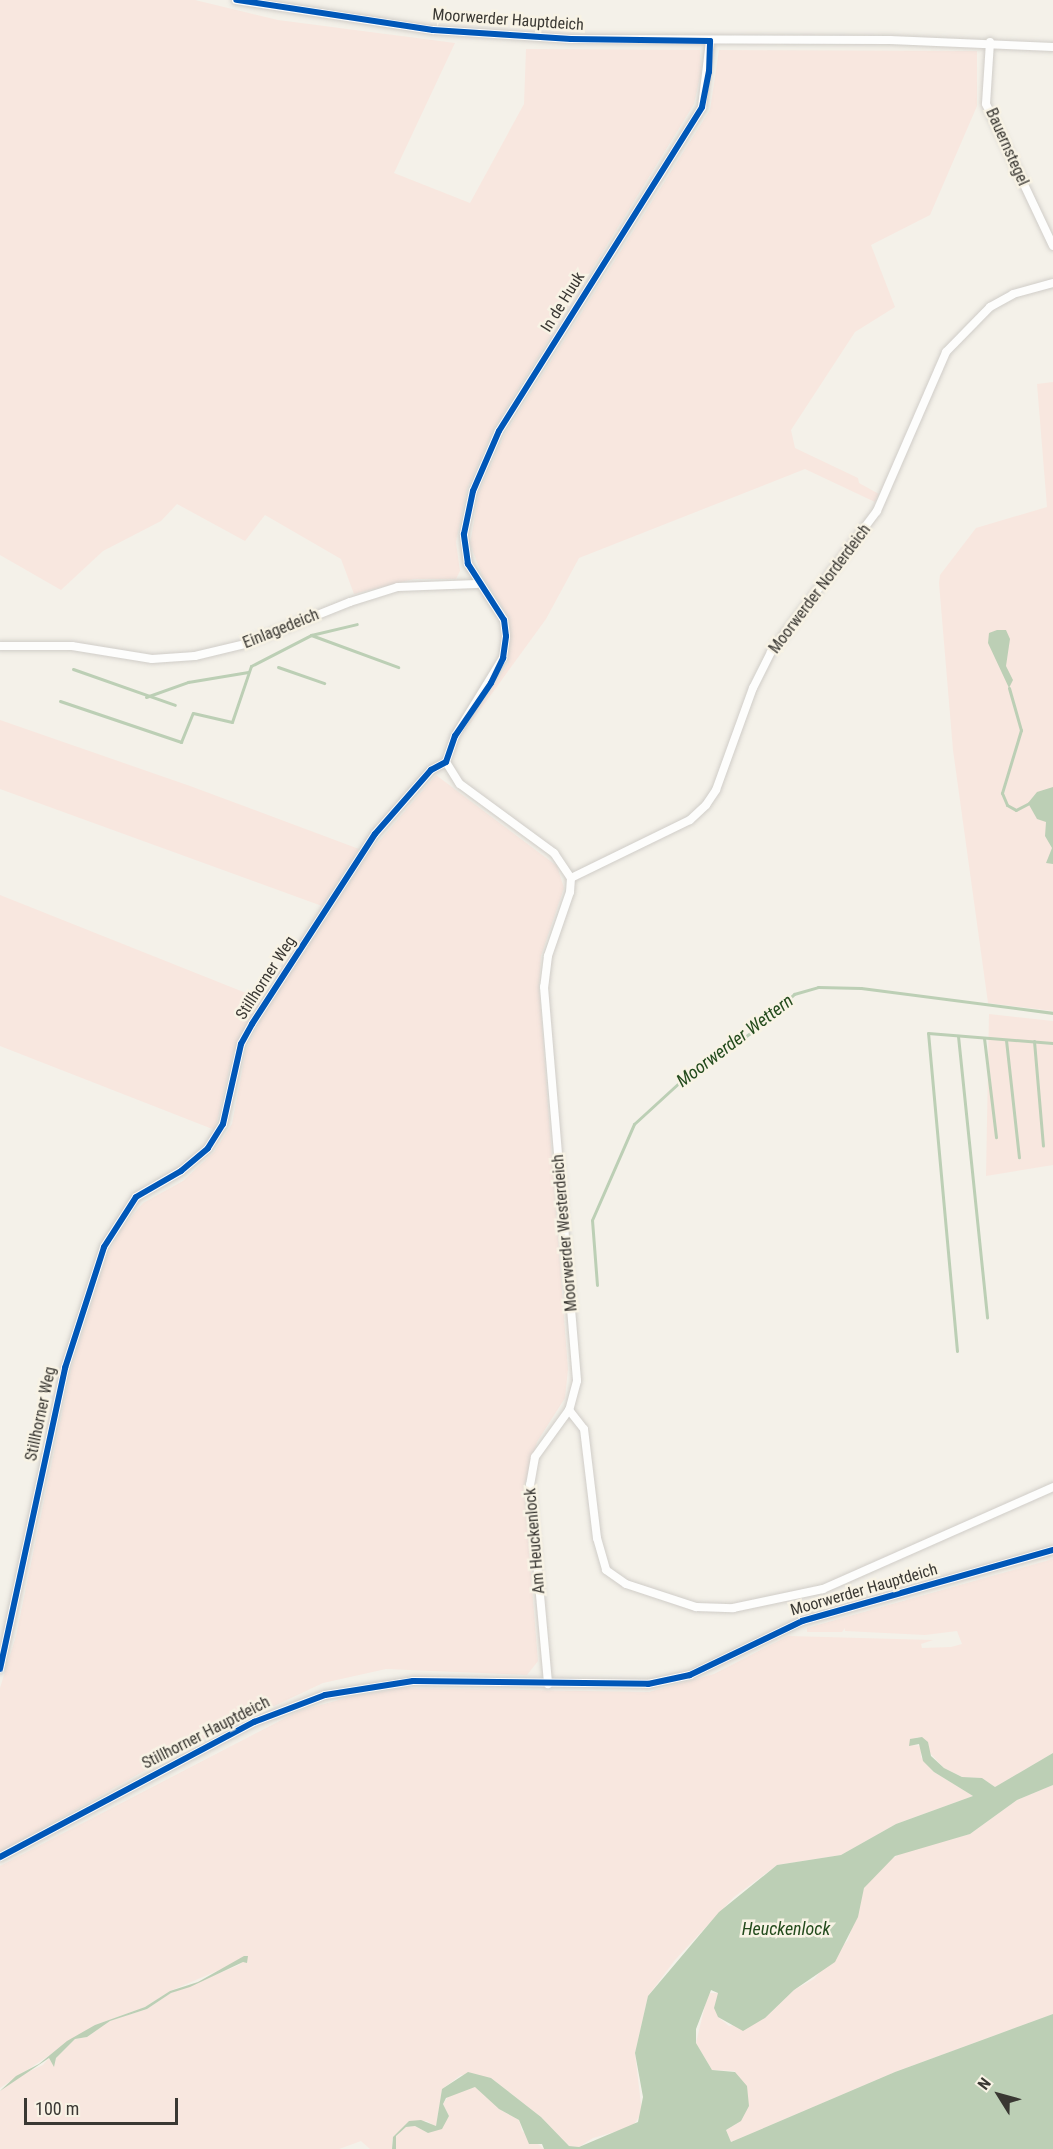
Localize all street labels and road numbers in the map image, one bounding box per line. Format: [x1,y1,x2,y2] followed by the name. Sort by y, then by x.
[432,5,584,35] street label: Moorwerder Hauptdeich
[981,105,1033,189] street label: Bauernstegel
[537,268,589,336] street label: In de Huuk
[765,521,875,657] street label: Moorwerder Norderdeich
[240,605,322,653] street label: Einlagedeich
[232,933,300,1023] street label: Stillhorner Weg
[549,1154,581,1312] street label: Moorwerder Westerdeich
[22,1365,60,1463] street label: Stillhorner Weg
[521,1487,549,1595] street label: Am Heuckenlock
[788,1560,940,1620] street label: Moorwerder Hauptdeich
[139,1693,273,1773] street label: Stillhorner Hauptdeich

